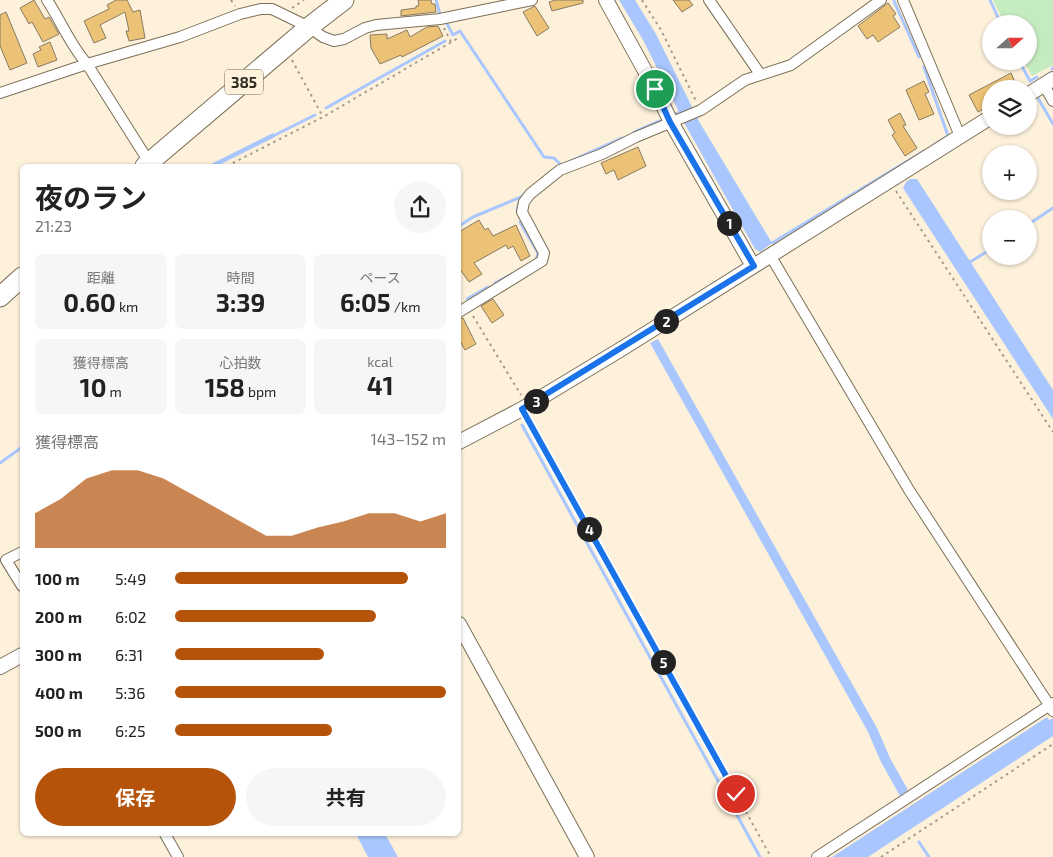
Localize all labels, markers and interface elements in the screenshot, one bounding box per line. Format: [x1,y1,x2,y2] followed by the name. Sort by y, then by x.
[982,15,1038,70] north arrow
[982,15,1037,265] map controls
[634,68,676,110] pin
[225,70,263,94] road number: 385
[641,75,669,103] icon: arrive
[982,80,1037,135] button: layers
[982,145,1037,200] button: +
[35,180,147,214] text: 夜のラン
[394,181,446,233] button: share
[716,210,742,236] pin: 1
[982,210,1037,265] button: −
[726,215,733,232] text: 1
[35,216,72,235] text: 21:23
[87,269,115,286] text: 距離
[226,269,254,286] text: 時間
[360,269,401,286] text: ペース
[63,287,116,317] text: 0.60
[216,287,265,317] text: 3:39
[340,287,391,317] text: 6:05
[116,298,138,315] text: km
[391,298,420,315] text: /km
[654,308,678,334] pin: 2
[662,313,671,330] text: 2
[367,353,393,370] text: kcal
[73,354,129,371] text: 獲得標高
[219,354,261,371] text: 心拍数
[367,370,394,400] text: 41
[80,372,106,402] text: 10
[205,372,245,402] text: 158
[106,383,122,400] text: m
[245,383,276,400] text: bpm
[524,388,548,414] pin: 3
[533,393,540,410] text: 3
[370,429,446,448] text: 143–152 m
[35,432,99,451] text: 獲得標高
[576,516,602,542] pin: 4
[585,521,594,538] text: 4
[35,569,80,588] text: 100 m
[115,569,146,588] text: 5:49
[35,607,82,626] text: 200 m
[115,607,147,626] text: 6:02
[35,645,82,664] text: 300 m
[115,645,143,664] text: 6:31
[650,650,676,674] pin: 5
[660,654,667,671] text: 5
[35,683,83,702] text: 400 m
[115,683,145,702] text: 5:36
[35,721,82,740] text: 500 m
[115,721,146,740] text: 6:25
[35,768,236,826] button: 保存
[246,768,446,826] button: 共有
[715,773,757,815] pin
[722,780,750,808] icon: check

